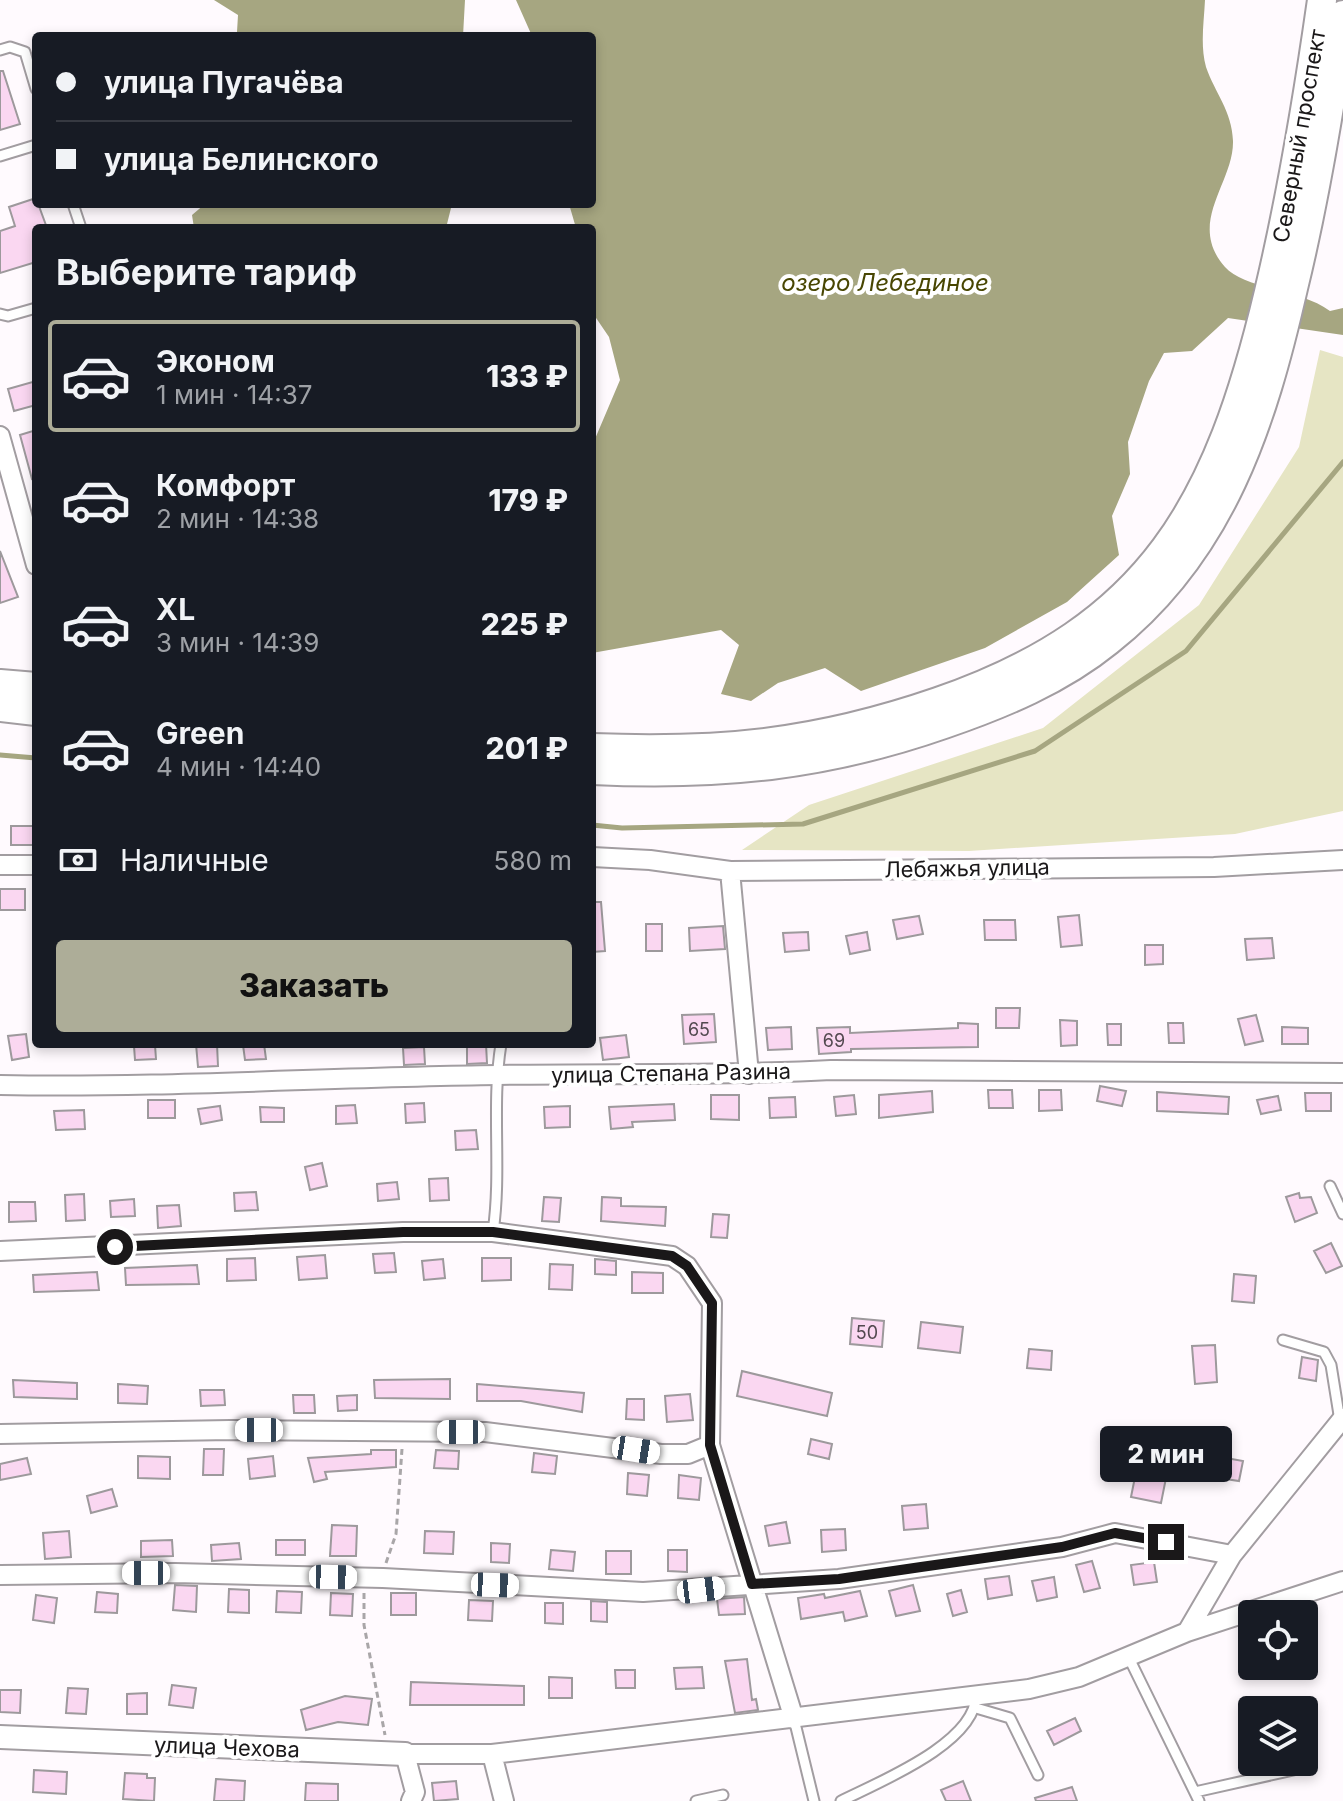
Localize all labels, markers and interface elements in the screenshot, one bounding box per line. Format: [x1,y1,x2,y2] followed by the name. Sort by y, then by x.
[1267,27,1331,245] street label: Северный проспект
[104,64,344,100] text: улица Пугачёва
[104,141,379,177] text: улица Белинского
[56,250,357,294] text: Выберите тариф
[781,268,989,297] water label: озеро Лебединое
[60,340,132,412] icon: car
[156,343,275,379] text: Эконом
[486,358,568,394] text: 133 ₽
[156,379,312,410] text: 1 мин · 14:37
[60,464,132,536] icon: car
[156,467,295,503] text: Комфорт
[488,482,568,518] text: 179 ₽
[156,503,319,534] text: 2 мин · 14:38
[60,588,132,660] icon: car
[156,591,195,627] text: XL
[481,606,568,642] text: 225 ₽
[156,627,319,658] text: 3 мин · 14:39
[60,712,132,784] icon: car
[156,715,244,751] text: Green
[486,730,568,766] text: 201 ₽
[156,751,321,782] text: 4 мин · 14:40
[56,838,100,882] icon: cash
[120,842,269,878] text: Наличные
[494,845,572,876] text: 580 m
[884,854,1050,882] street label: Лебяжья улица
[56,940,572,1032] button: Заказать
[688,1019,710,1040] house number: 65
[823,1030,845,1051] house number: 69
[551,1058,791,1088] street label: улица Степана Разина
[97,1229,133,1265] route start
[856,1322,878,1343] house number: 50
[235,1418,283,1442] car
[437,1420,485,1444] car
[1100,1426,1232,1482] callout: 2 мин
[610,1434,662,1466] car
[1128,1438,1204,1469] text: 2 мин
[1148,1524,1184,1560] route end
[122,1561,170,1585] car
[309,1565,357,1589] car
[471,1572,519,1598] car
[676,1575,726,1605] car
[1238,1600,1318,1776] map controls
[1238,1600,1318,1680] button: locate
[1238,1696,1318,1776] button: layers
[154,1731,300,1763] street label: улица Чехова

